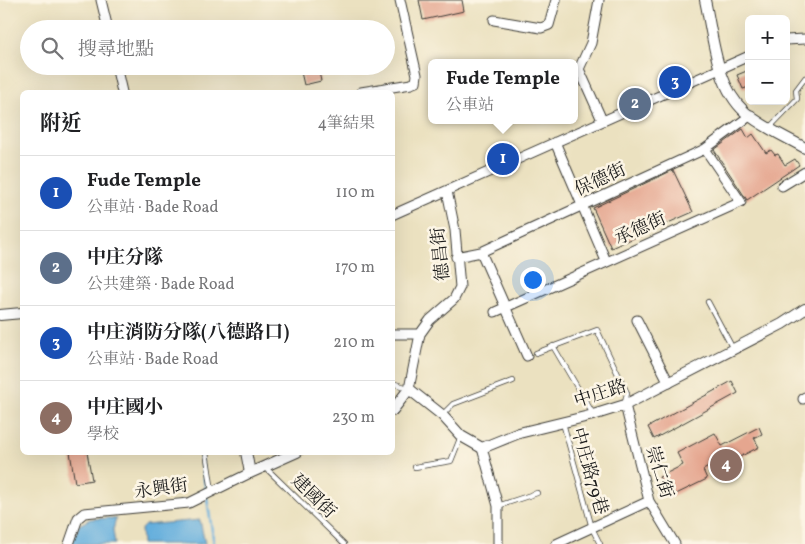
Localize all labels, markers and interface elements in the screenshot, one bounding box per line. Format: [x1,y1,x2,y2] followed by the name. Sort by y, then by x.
[745,15,790,105] map controls
[745,15,790,60] button: +
[20,20,395,75] search box
[38,34,66,62] icon: search
[78,37,154,63] text: 搜尋地點
[428,59,578,124] popup
[745,60,790,105] button: −
[659,63,691,101] pin: 3
[446,66,560,92] text: Fude Temple
[619,85,651,123] pin: 2
[446,95,494,117] text: 公車站
[40,110,82,139] text: 附近
[317,113,375,135] text: 4筆結果
[487,140,519,178] pin: 1
[571,158,630,203] street label: 保德街
[87,168,201,194] text: Fude Temple
[53,182,59,204] text: 1
[336,182,375,204] text: 110 m
[87,197,218,219] text: 公車站 · Bade Road
[611,207,670,252] street label: 承德街
[426,226,457,282] street label: 德昌街
[87,245,163,271] text: 中庄分隊
[52,257,60,279] text: 2
[335,257,375,279] text: 170 m
[520,267,546,293] your location
[87,274,234,296] text: 公共建築 · Bade Road
[87,320,289,346] text: 中庄消防分隊(八德路口)
[52,332,60,354] text: 3
[333,332,375,354] text: 210 m
[87,349,218,371] text: 公車站 · Bade Road
[571,374,630,415] street label: 中庄路
[87,395,163,421] text: 中庄國小
[51,407,61,429] text: 4
[332,407,375,429] text: 230 m
[87,424,119,446] text: 學校
[564,425,613,518] street label: 中庄路79巷
[639,443,678,502] street label: 崇仁街
[710,446,742,484] pin: 4
[285,469,341,525] street label: 建國街
[133,473,190,506] street label: 永興街

